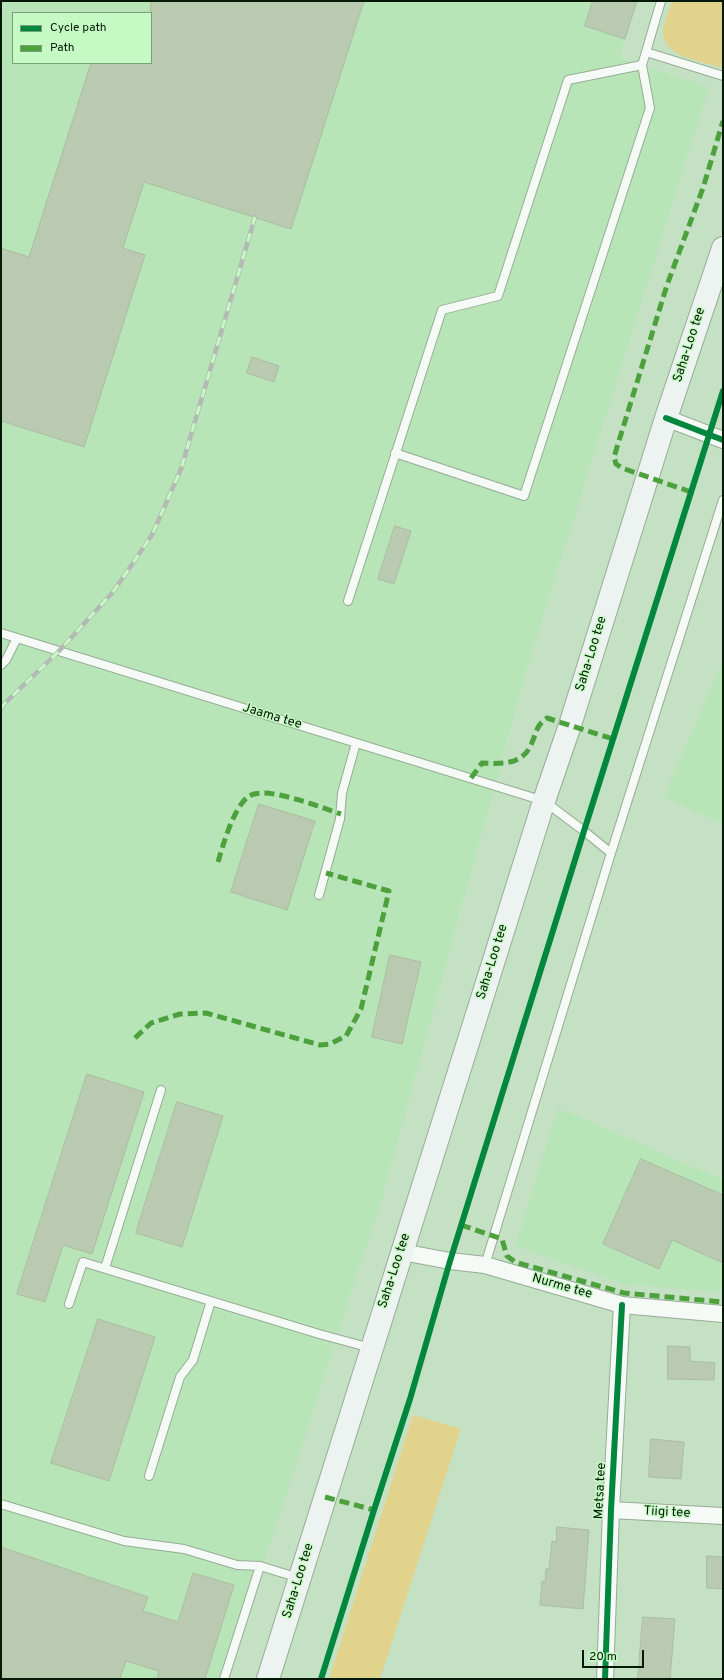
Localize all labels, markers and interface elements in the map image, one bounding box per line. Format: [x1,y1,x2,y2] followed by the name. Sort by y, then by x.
[12,12,152,64] legend
[50,20,107,36] text: Cycle path
[50,40,75,56] text: Path
[671,306,709,384] street label: Saha-Loo tee
[573,614,611,694] street label: Saha-Loo tee
[241,701,303,733] street label: Jaama tee
[474,922,512,1002] street label: Saha-Loo tee
[376,1232,414,1310] street label: Saha-Loo tee
[530,1271,594,1303] street label: Nurme tee
[592,1462,610,1520] street label: Metsa tee
[643,1504,691,1522] street label: Tiigi tee
[280,1541,318,1621] street label: Saha-Loo tee
[584,1642,646,1668] scale bar
[589,1649,617,1665] text: 20 m

